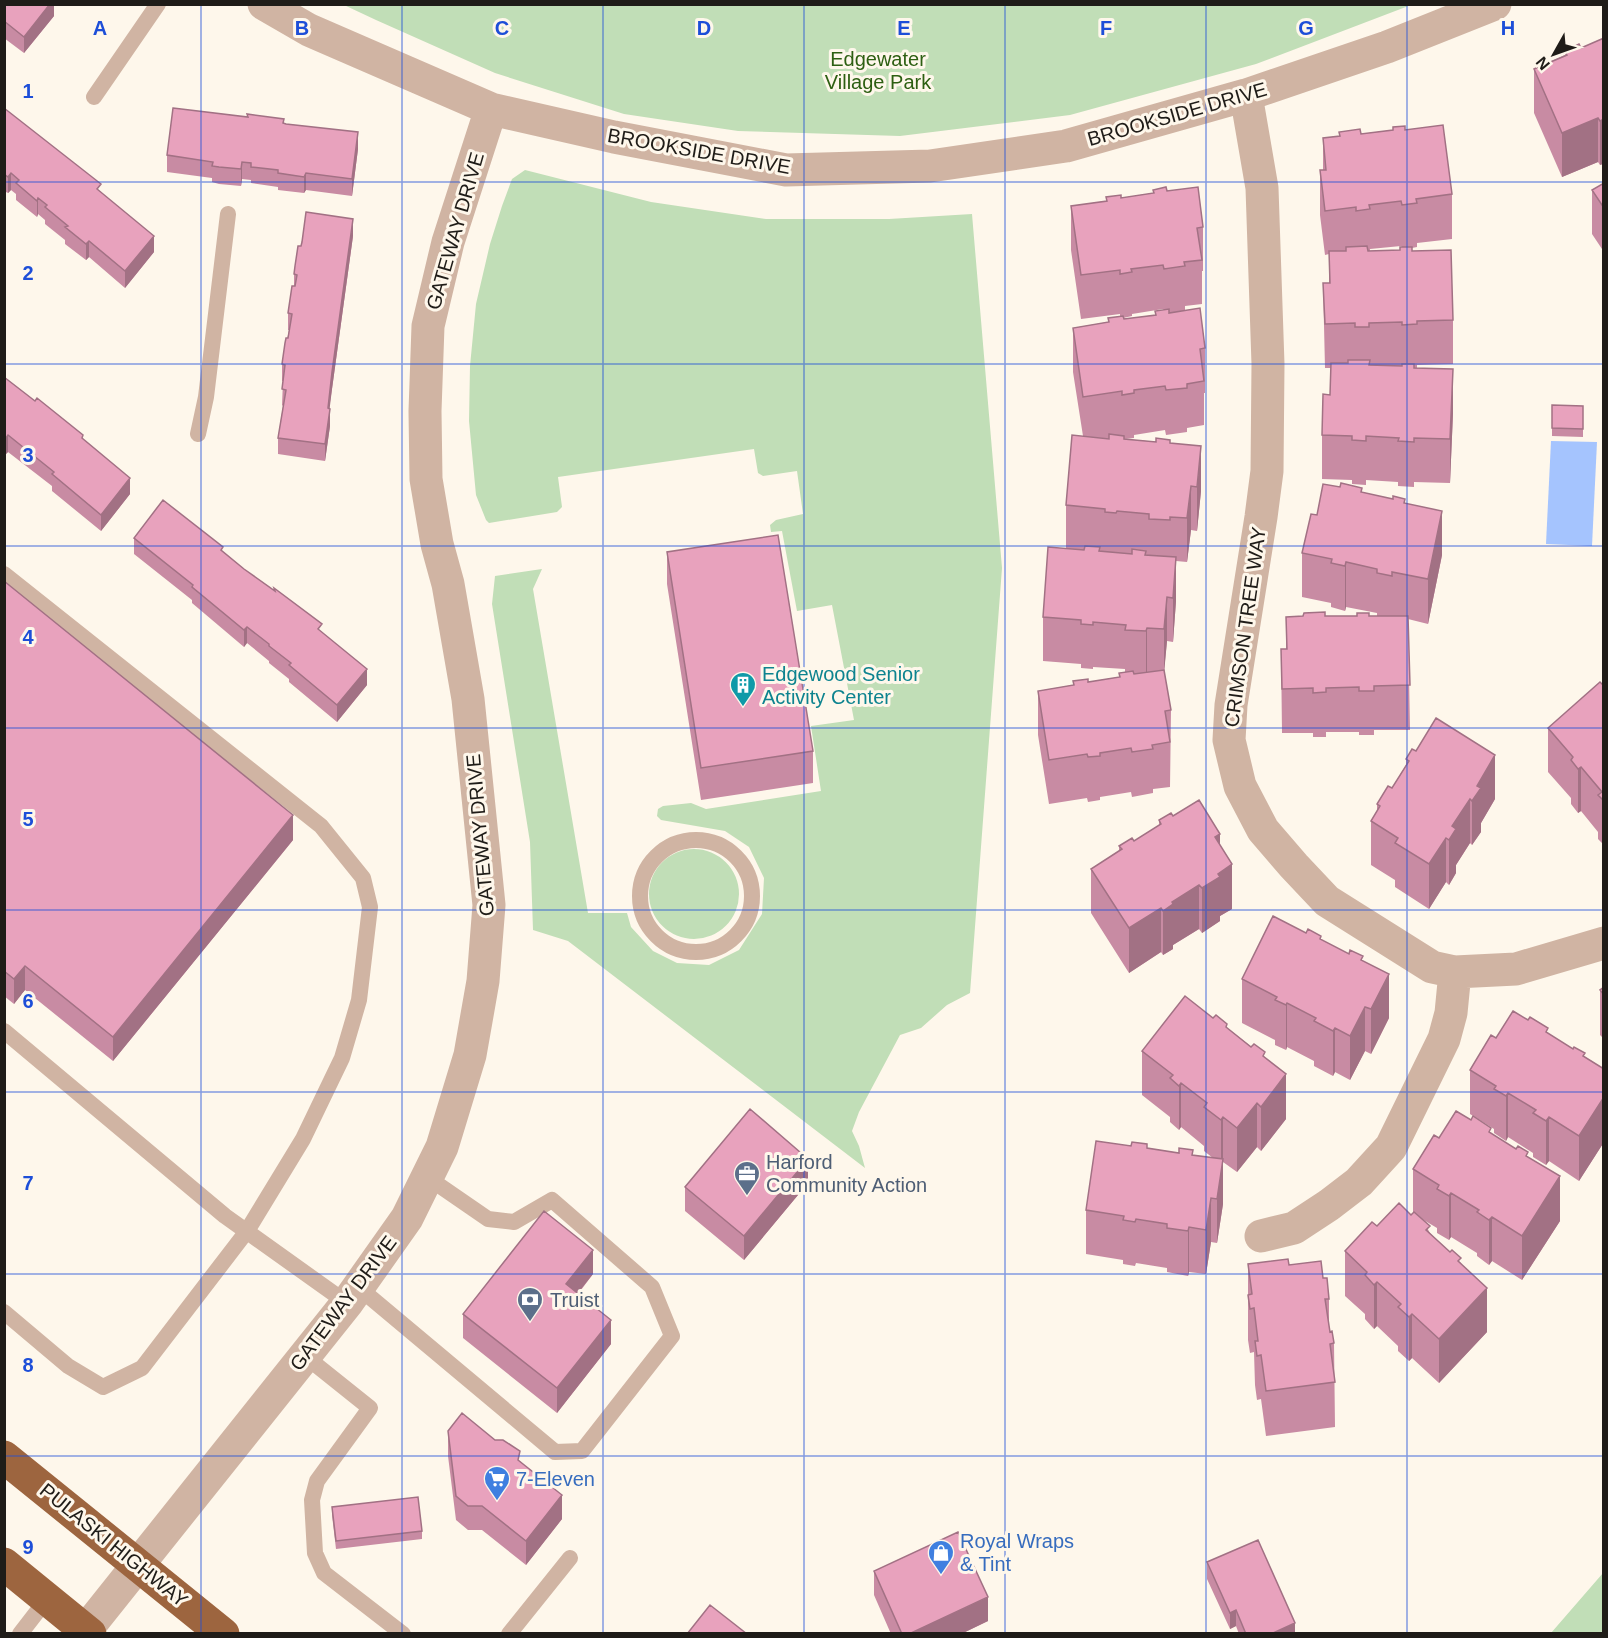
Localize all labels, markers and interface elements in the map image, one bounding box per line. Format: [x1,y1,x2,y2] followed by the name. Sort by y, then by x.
[93,17,107,39] text: A
[295,17,309,39] text: B
[495,17,509,39] text: C
[697,17,711,39] text: D
[897,17,911,39] text: E
[1100,17,1112,39] text: F
[1298,17,1314,39] text: G
[1501,17,1515,39] text: H
[1524,24,1584,84] north arrow
[825,48,932,93] park label: Edgewater Village Park
[1533,53,1553,73] text: N
[1085,78,1269,150] street label: BROOKSIDE DRIVE
[22,80,34,102] text: 1
[606,124,792,178] street label: BROOKSIDE DRIVE
[422,150,488,312] street label: GATEWAY DRIVE
[22,262,34,284] text: 2
[22,444,34,466] text: 3
[1220,526,1270,728] street label: CRIMSON TREE WAY
[22,626,34,648] text: 4
[762,663,920,708] place label: Edgewood Senior Activity Center
[728,670,758,708] building icon: Edgewood Senior Activity Center
[462,753,498,917] street label: GATEWAY DRIVE
[22,808,34,830] text: 5
[22,990,34,1012] text: 6
[766,1151,927,1196] place label: Harford Community Action
[732,1159,762,1197] office icon: Harford Community Action
[22,1172,34,1194] text: 7
[285,1231,401,1375] street label: GATEWAY DRIVE
[515,1285,545,1323] bank icon: Truist
[550,1289,600,1311] place label: Truist
[22,1354,34,1376] text: 8
[482,1464,512,1502] supermarket icon: 7-Eleven
[516,1468,595,1490] place label: 7-Eleven
[36,1479,192,1611] street label: PULASKI HIGHWAY
[960,1530,1074,1575] place label: Royal Wraps & Tint
[22,1536,34,1558] text: 9
[926,1538,956,1576] shop icon: Royal Wraps & Tint

